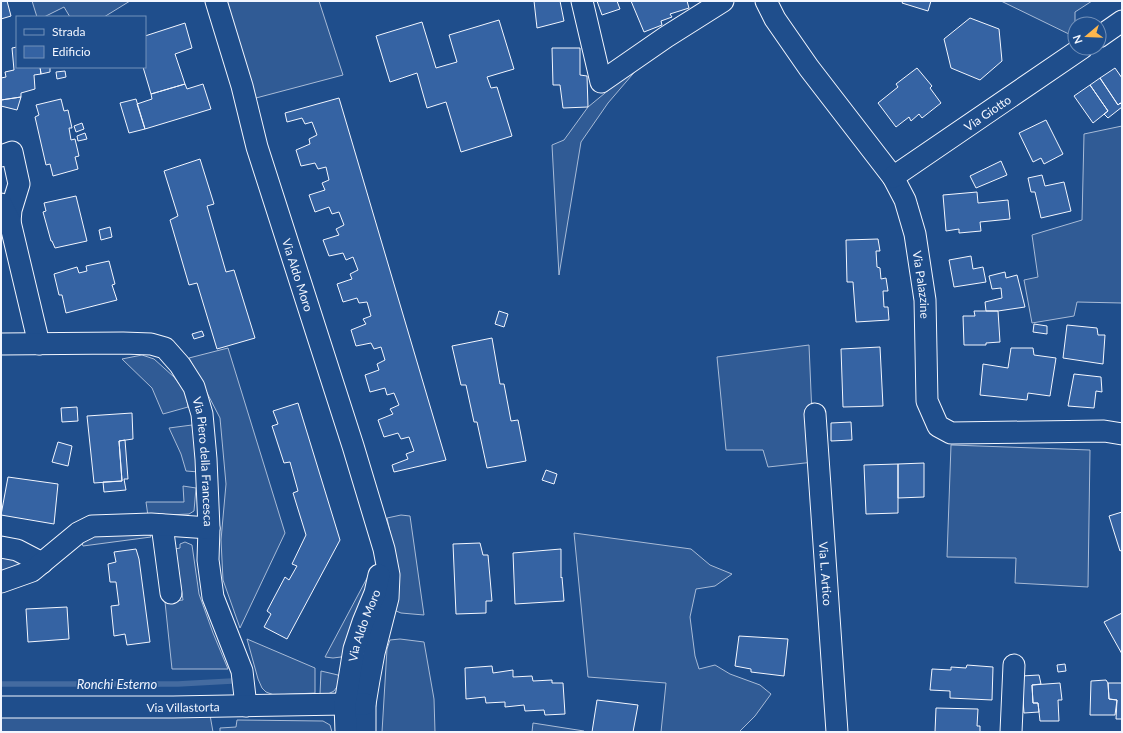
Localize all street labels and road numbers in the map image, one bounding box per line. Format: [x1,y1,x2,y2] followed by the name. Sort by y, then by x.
[961,91,1014,134] street label: Via Giotto
[279,236,317,313] street label: Via Aldo Moro
[910,250,933,319] street label: Via Palazzine
[190,395,216,527] street label: Via Piero della Francesca
[816,541,836,606] street label: Via L. Artico
[345,587,383,663] street label: Via Aldo Moro
[146,699,220,715] street label: Via Villastorta

